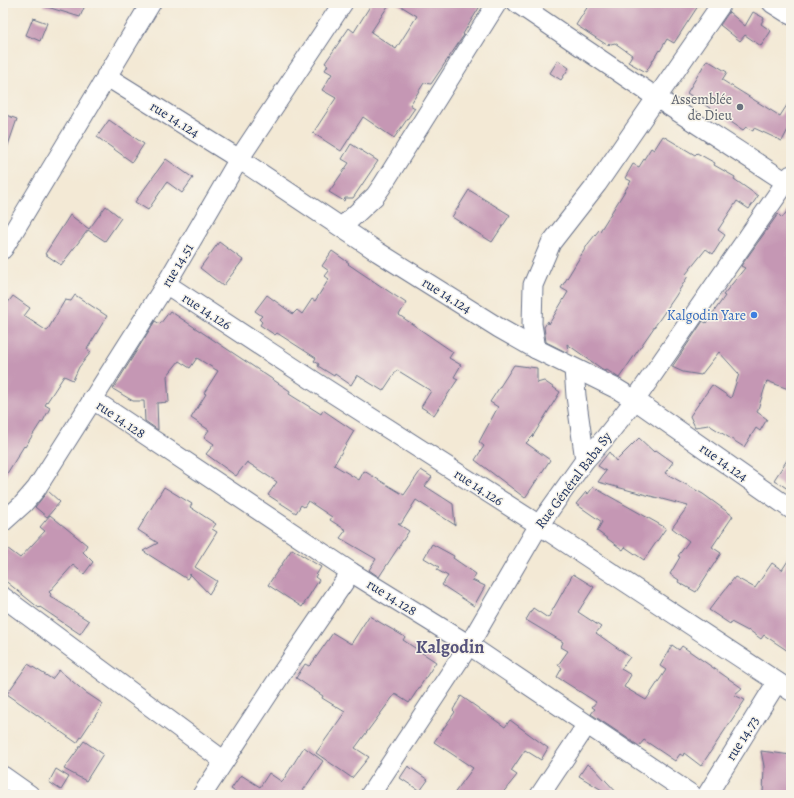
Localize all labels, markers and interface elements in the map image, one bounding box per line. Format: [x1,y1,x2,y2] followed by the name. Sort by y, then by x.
[671,90,732,125] place label: Assemblée de Dieu
[146,97,203,142] street label: rue 14.124
[735,102,745,112] marker: Assemblée de Dieu
[157,240,198,291] street label: rue 14.51
[418,273,475,318] street label: rue 14.124
[178,288,235,334] street label: rue 14.126
[667,306,746,325] place label: Kalgodin Yare
[749,310,759,320] marker: Kalgodin Yare
[92,396,149,443] street label: rue 14.128
[531,427,617,533] street label: Rue Général Baba Sy
[696,439,752,486] street label: rue 14.124
[450,464,507,510] street label: rue 14.126
[363,575,421,620] street label: rue 14.128
[416,635,484,659] district label: Kalgodin
[721,712,764,764] street label: rue 14.73

